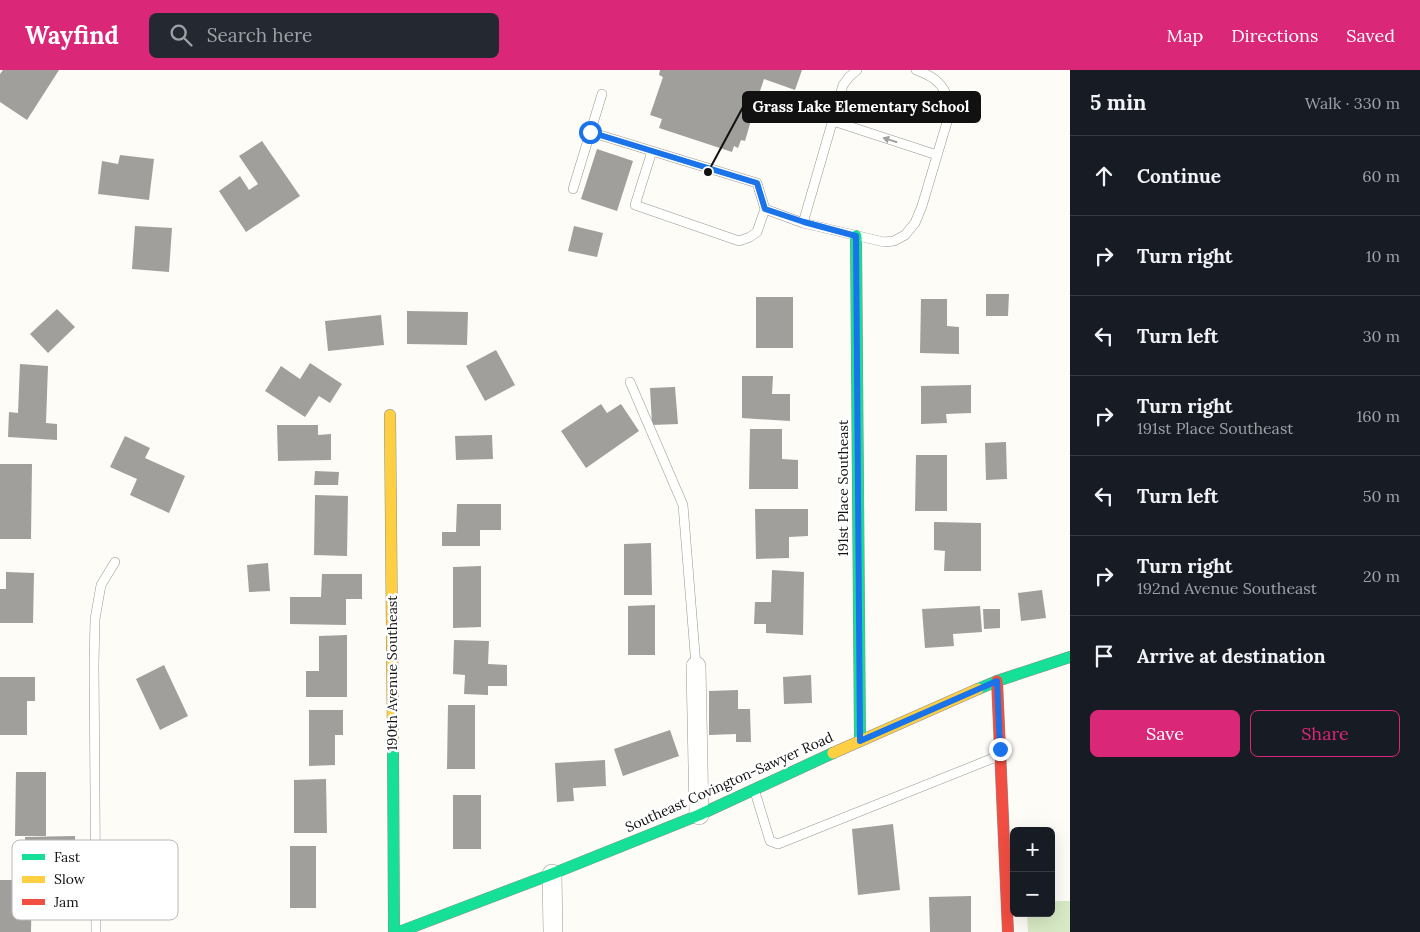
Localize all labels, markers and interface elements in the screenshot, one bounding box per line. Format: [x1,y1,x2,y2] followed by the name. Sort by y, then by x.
[149,13,499,58] search box
[25,20,119,51] text: Wayfind
[167,21,195,49] icon: search
[207,23,312,47] text: Search here
[1167,24,1203,47] text: Map
[1231,24,1318,47] text: Directions
[1346,24,1395,47] text: Saved
[1090,89,1146,116] text: 5 min
[743,92,980,122] callout: Grass Lake Elementary School
[1305,93,1400,113] text: Walk · 330 m
[753,97,970,116] text: Grass Lake Elementary School
[579,121,602,144] route start
[883,136,898,143] one-way arrow
[1090,162,1118,190] icon: ahead
[1137,164,1221,188] text: Continue
[1362,166,1400,186] text: 60 m
[1090,242,1118,270] icon: right
[1137,244,1233,268] text: Turn right
[1366,246,1400,266] text: 10 m
[1090,322,1118,350] icon: left
[1137,324,1218,348] text: Turn left
[1363,326,1400,346] text: 30 m
[1137,394,1233,418] text: Turn right
[1090,402,1118,430] icon: right
[1356,406,1400,426] text: 160 m
[1137,418,1293,438] text: 191st Place Southeast
[834,419,852,556] street label: 191st Place Southeast
[1090,482,1118,510] icon: left
[1137,484,1218,508] text: Turn left
[1363,486,1400,506] text: 50 m
[1137,554,1233,578] text: Turn right
[1090,562,1118,590] icon: right
[1363,566,1400,586] text: 20 m
[1137,578,1317,598] text: 192nd Avenue Southeast
[383,595,401,751] street label: 190th Avenue Southeast
[1090,642,1118,670] icon: arrive
[1137,644,1326,668] text: Arrive at destination
[1090,710,1240,757] button: Save
[1250,710,1400,757] button: Share
[622,728,836,836] street label: Southeast Covington-Sawyer Road
[989,738,1012,761] route end
[1010,827,1055,917] map controls
[1010,827,1055,872] button: +
[12,840,178,920] legend
[54,848,81,866] text: Fast
[54,870,86,888] text: Slow
[1010,872,1055,917] button: −
[53,893,79,911] text: Jam

